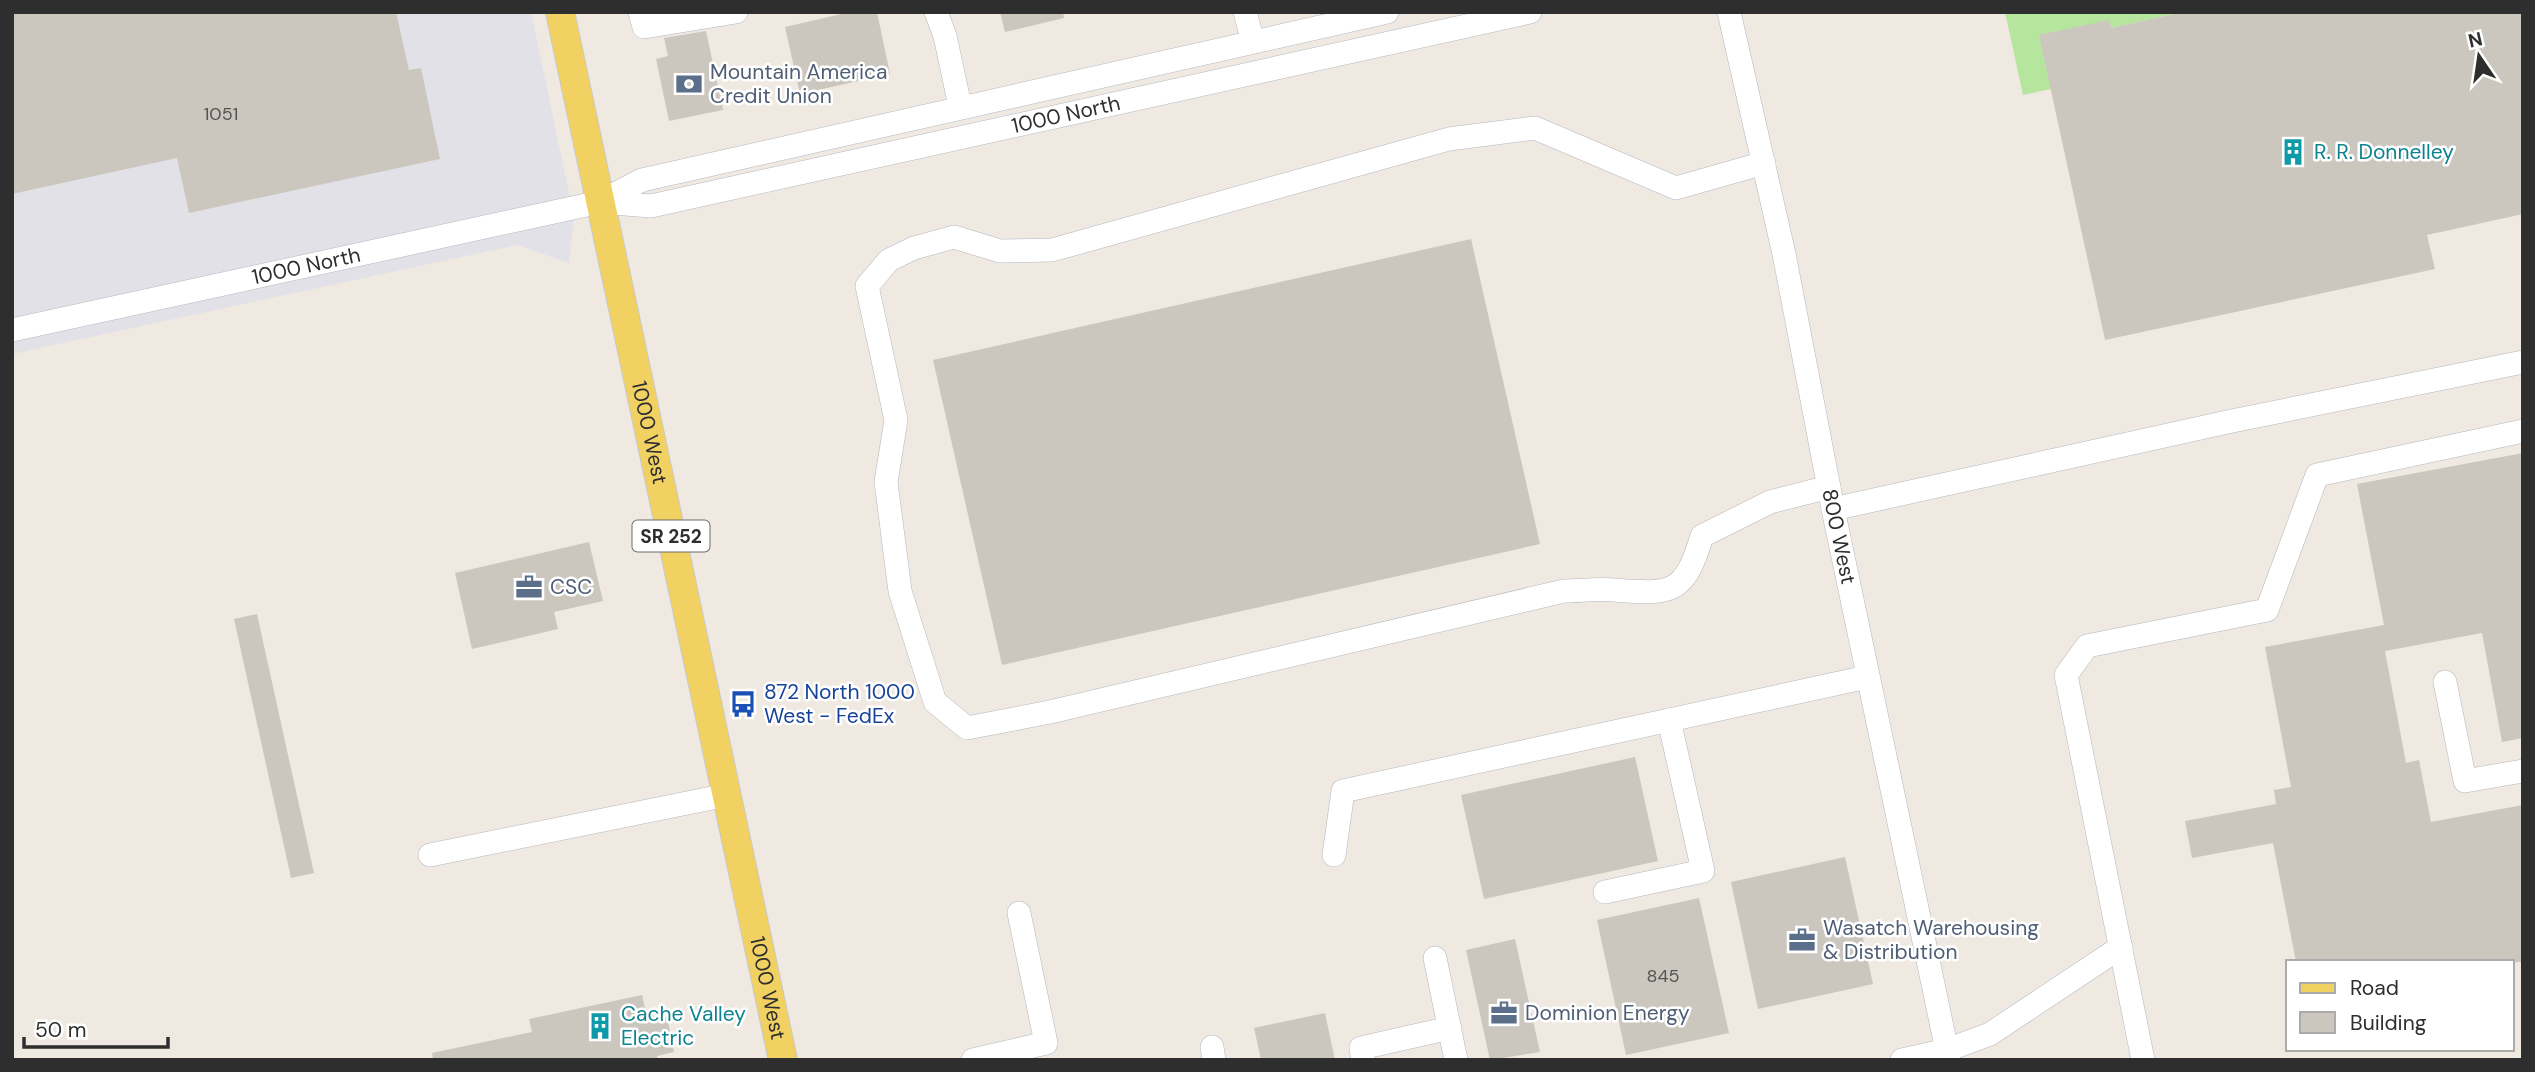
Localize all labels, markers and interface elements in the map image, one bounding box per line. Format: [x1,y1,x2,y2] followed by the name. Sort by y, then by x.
[2444,21,2514,91] north arrow
[2466,26,2485,54] text: N
[710,58,887,110] place label: Mountain America Credit Union
[674,69,704,99] bank icon: Mountain America Credit Union
[1009,89,1123,140] street label: 1000 North
[204,102,238,126] house number: 1051
[2278,137,2308,167] building icon: R. R. Donnelley
[2314,138,2454,166] place label: R. R. Donnelley
[249,241,363,291] street label: 1000 North
[625,378,674,487] street label: 1000 West
[1815,487,1862,587] street label: 800 West
[632,520,710,552] road number: SR 252
[514,572,544,602] office icon: CSC
[550,573,592,601] place label: CSC
[764,678,915,730] place label: 872 North 1000 West - FedEx
[728,689,758,719] bus stop icon: 872 North 1000 West - FedEx
[1823,914,2039,966] place label: Wasatch Warehousing & Distribution
[1787,925,1817,955] office icon: Wasatch Warehousing & Distribution
[743,934,792,1042] street label: 1000 West
[2286,960,2514,1051] legend
[1647,964,1679,988] house number: 845
[2350,974,2399,1002] text: Road
[1489,998,1519,1028] office icon: Dominion Energy
[1525,999,1690,1027] place label: Dominion Energy
[621,1000,746,1052] place label: Cache Valley Electric
[24,1006,168,1050] scale bar
[2350,1009,2427,1037] text: Building
[585,1011,615,1041] building icon: Cache Valley Electric
[35,1016,86,1044] text: 50 m

